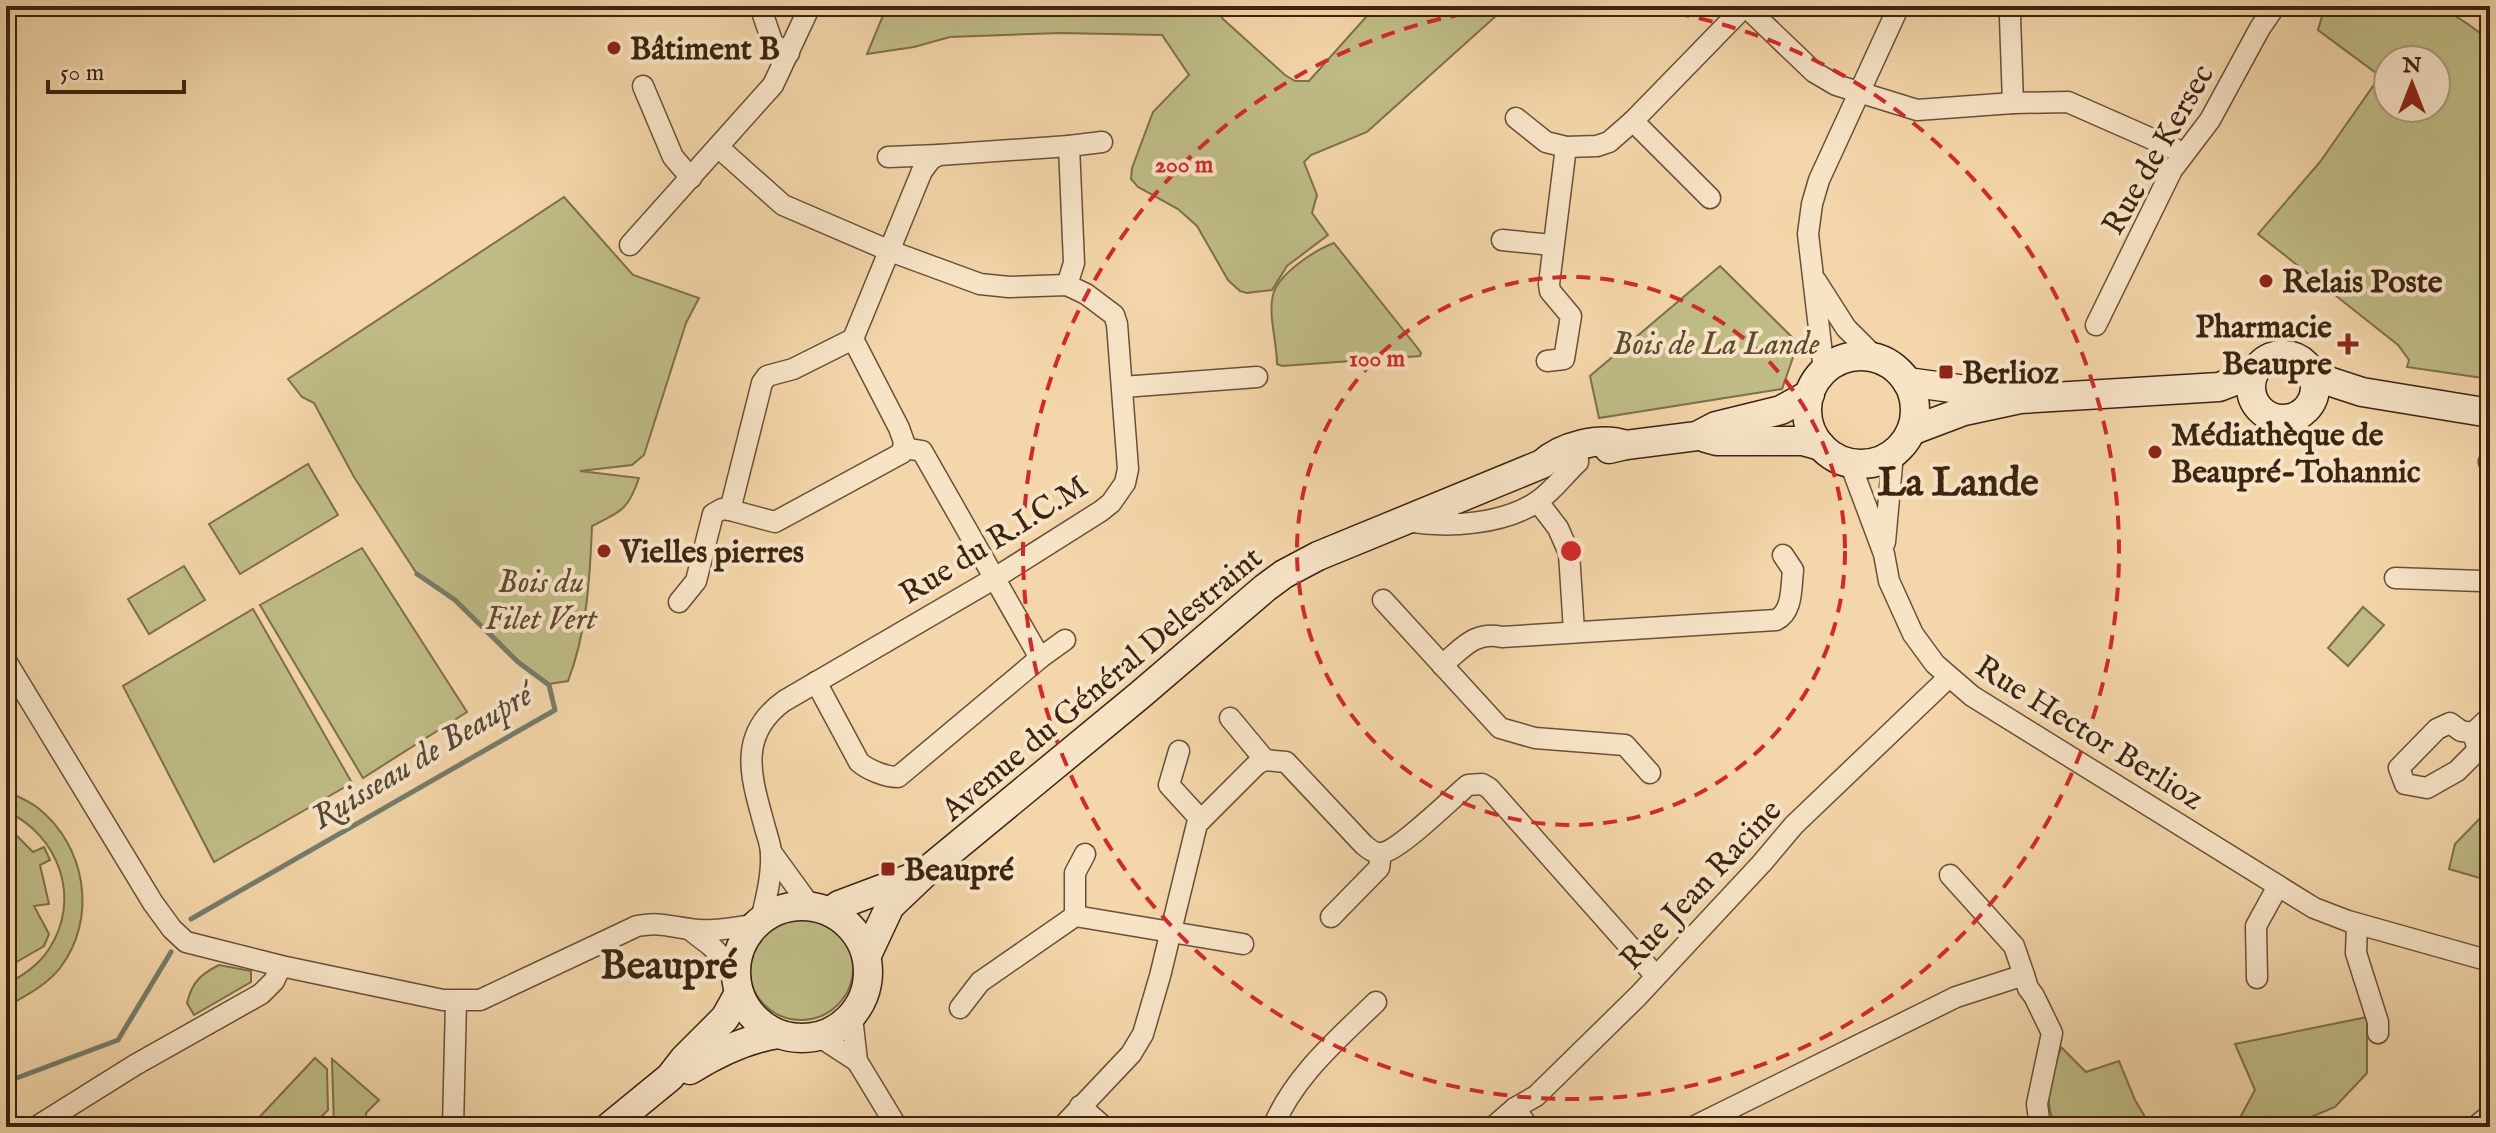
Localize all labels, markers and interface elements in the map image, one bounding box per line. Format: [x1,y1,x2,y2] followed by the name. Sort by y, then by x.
[630,30,780,71] place label: Bâtiment B
[605,39,623,57] marker: Bâtiment B
[48,44,184,94] scale bar
[2372,44,2452,124] north arrow
[2401,52,2422,80] text: N
[60,58,104,89] text: 50 m
[2094,58,2225,243] street label: Rue de Kersec
[1155,150,1214,181] text: 200 m
[2282,263,2443,304] place label: Relais Poste
[2257,272,2275,290] marker: Relais Poste
[2196,308,2332,386] place label: Pharmacie Beaupre
[1612,325,1820,366] park label: Bois de La Lande
[2339,335,2357,353] marker: Pharmacie Beaupre
[1349,344,1406,375] text: 100 m
[1962,354,2059,395] place label: Berlioz
[1937,363,1955,381] marker: Berlioz
[2171,416,2421,494] place label: Médiathèque de Beaupré-Tohannic
[2146,443,2164,461] marker: Médiathèque de Beaupré-Tohannic
[1877,459,2039,510] district label: La Lande
[893,467,1096,615] street label: Rue du R.I.C.M
[619,533,804,574] place label: Vielles pierres
[1557,537,1585,565] centre of rings
[933,539,1272,832] street label: Avenue du Général Delestraint
[595,542,613,560] marker: Vielles pierres
[485,563,598,641] park label: Bois du Filet Vert
[1967,647,2210,821] street label: Rue Hector Berlioz
[304,671,545,840] water label: Ruisseau de Beaupré
[1612,792,1792,980] street label: Rue Jean Racine
[904,851,1014,892] place label: Beaupré
[879,860,897,878] marker: Beaupré
[600,942,738,993] district label: Beaupré

